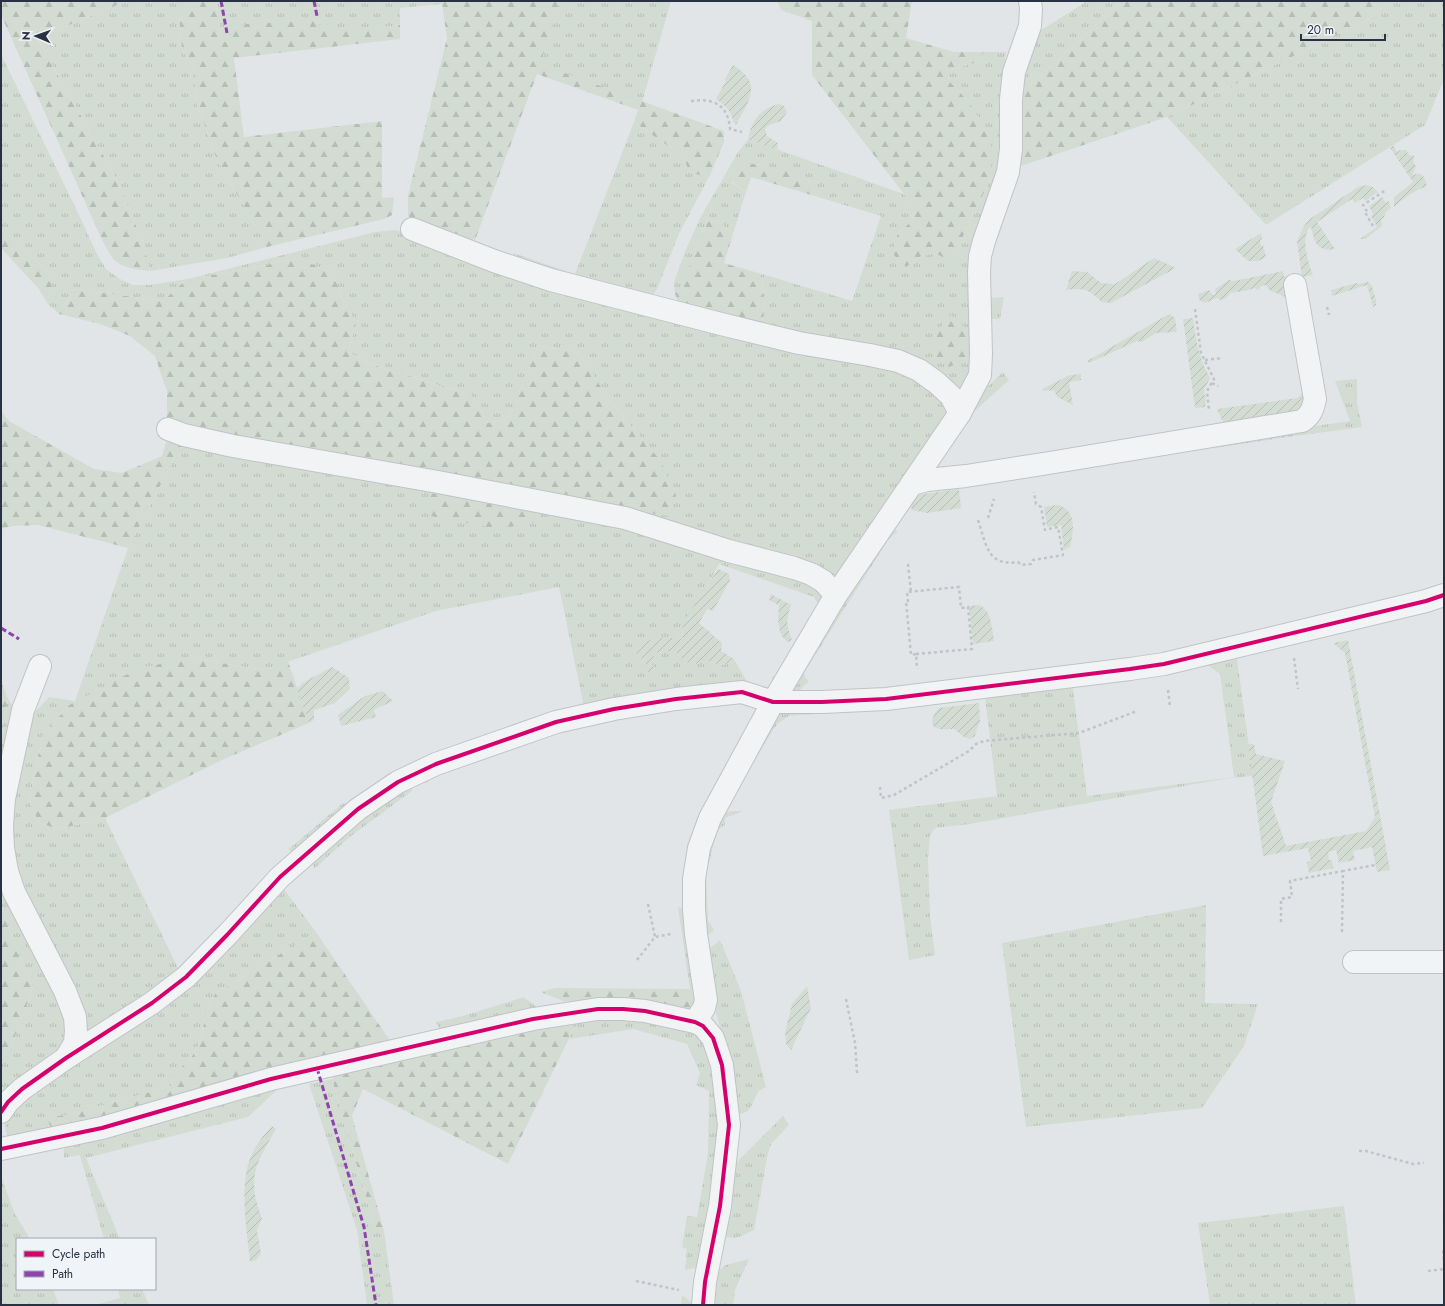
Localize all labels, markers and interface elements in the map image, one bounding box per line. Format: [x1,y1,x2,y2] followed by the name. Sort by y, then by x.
[16,16,56,56] north arrow
[1301,16,1385,42] scale bar
[1307,21,1334,39] text: 20 m
[18,31,34,40] text: N
[16,1238,156,1290] legend
[52,1245,105,1263] text: Cycle path
[52,1265,73,1283] text: Path

